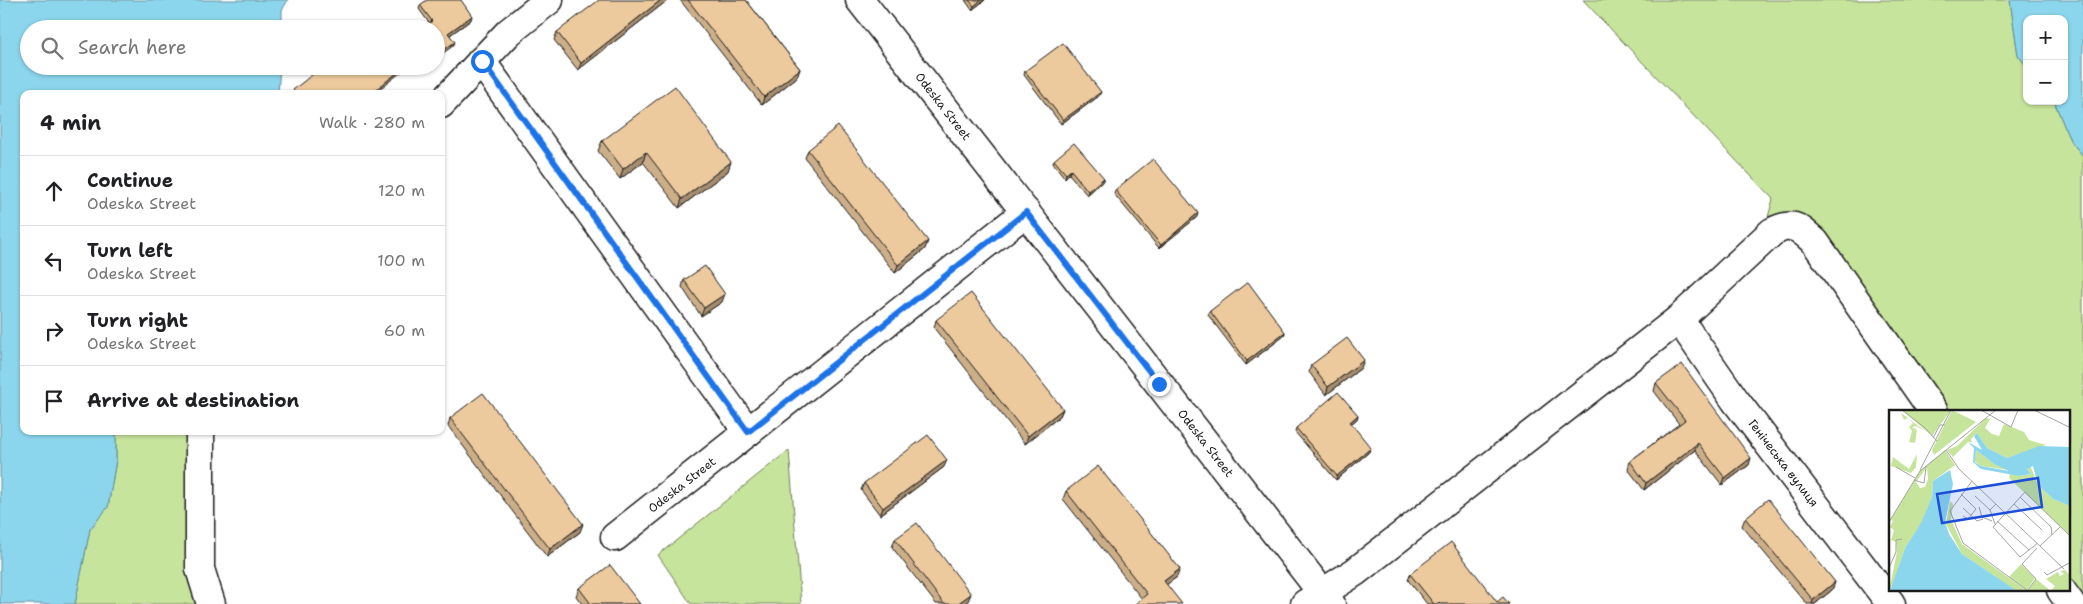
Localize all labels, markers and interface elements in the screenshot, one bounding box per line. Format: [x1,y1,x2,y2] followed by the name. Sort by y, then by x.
[2023,15,2068,105] map controls
[2023,15,2068,60] button: +
[20,20,445,75] search box
[38,34,66,62] icon: search
[78,35,187,60] text: Search here
[471,50,494,73] route start
[2023,60,2068,105] button: −
[911,69,975,144] street label: Odeska Street
[40,109,101,137] text: 4 min
[319,112,425,133] text: Walk · 280 m
[87,168,173,193] text: Continue
[40,177,68,205] icon: ahead
[378,180,425,201] text: 120 m
[87,193,196,214] text: Odeska Street
[87,238,173,263] text: Turn left
[40,247,68,275] icon: left
[377,250,425,271] text: 100 m
[87,263,196,284] text: Odeska Street
[87,308,188,333] text: Turn right
[40,317,68,345] icon: right
[384,320,425,341] text: 60 m
[87,333,196,354] text: Odeska Street
[1148,373,1171,396] route end
[40,387,68,415] icon: arrive
[87,388,299,413] text: Arrive at destination
[1174,406,1237,480] street label: Odeska Street
[1889,410,2070,592] inset map
[1745,416,1822,510] street label: Генічеська вулиця
[645,453,719,517] street label: Odeska Street

